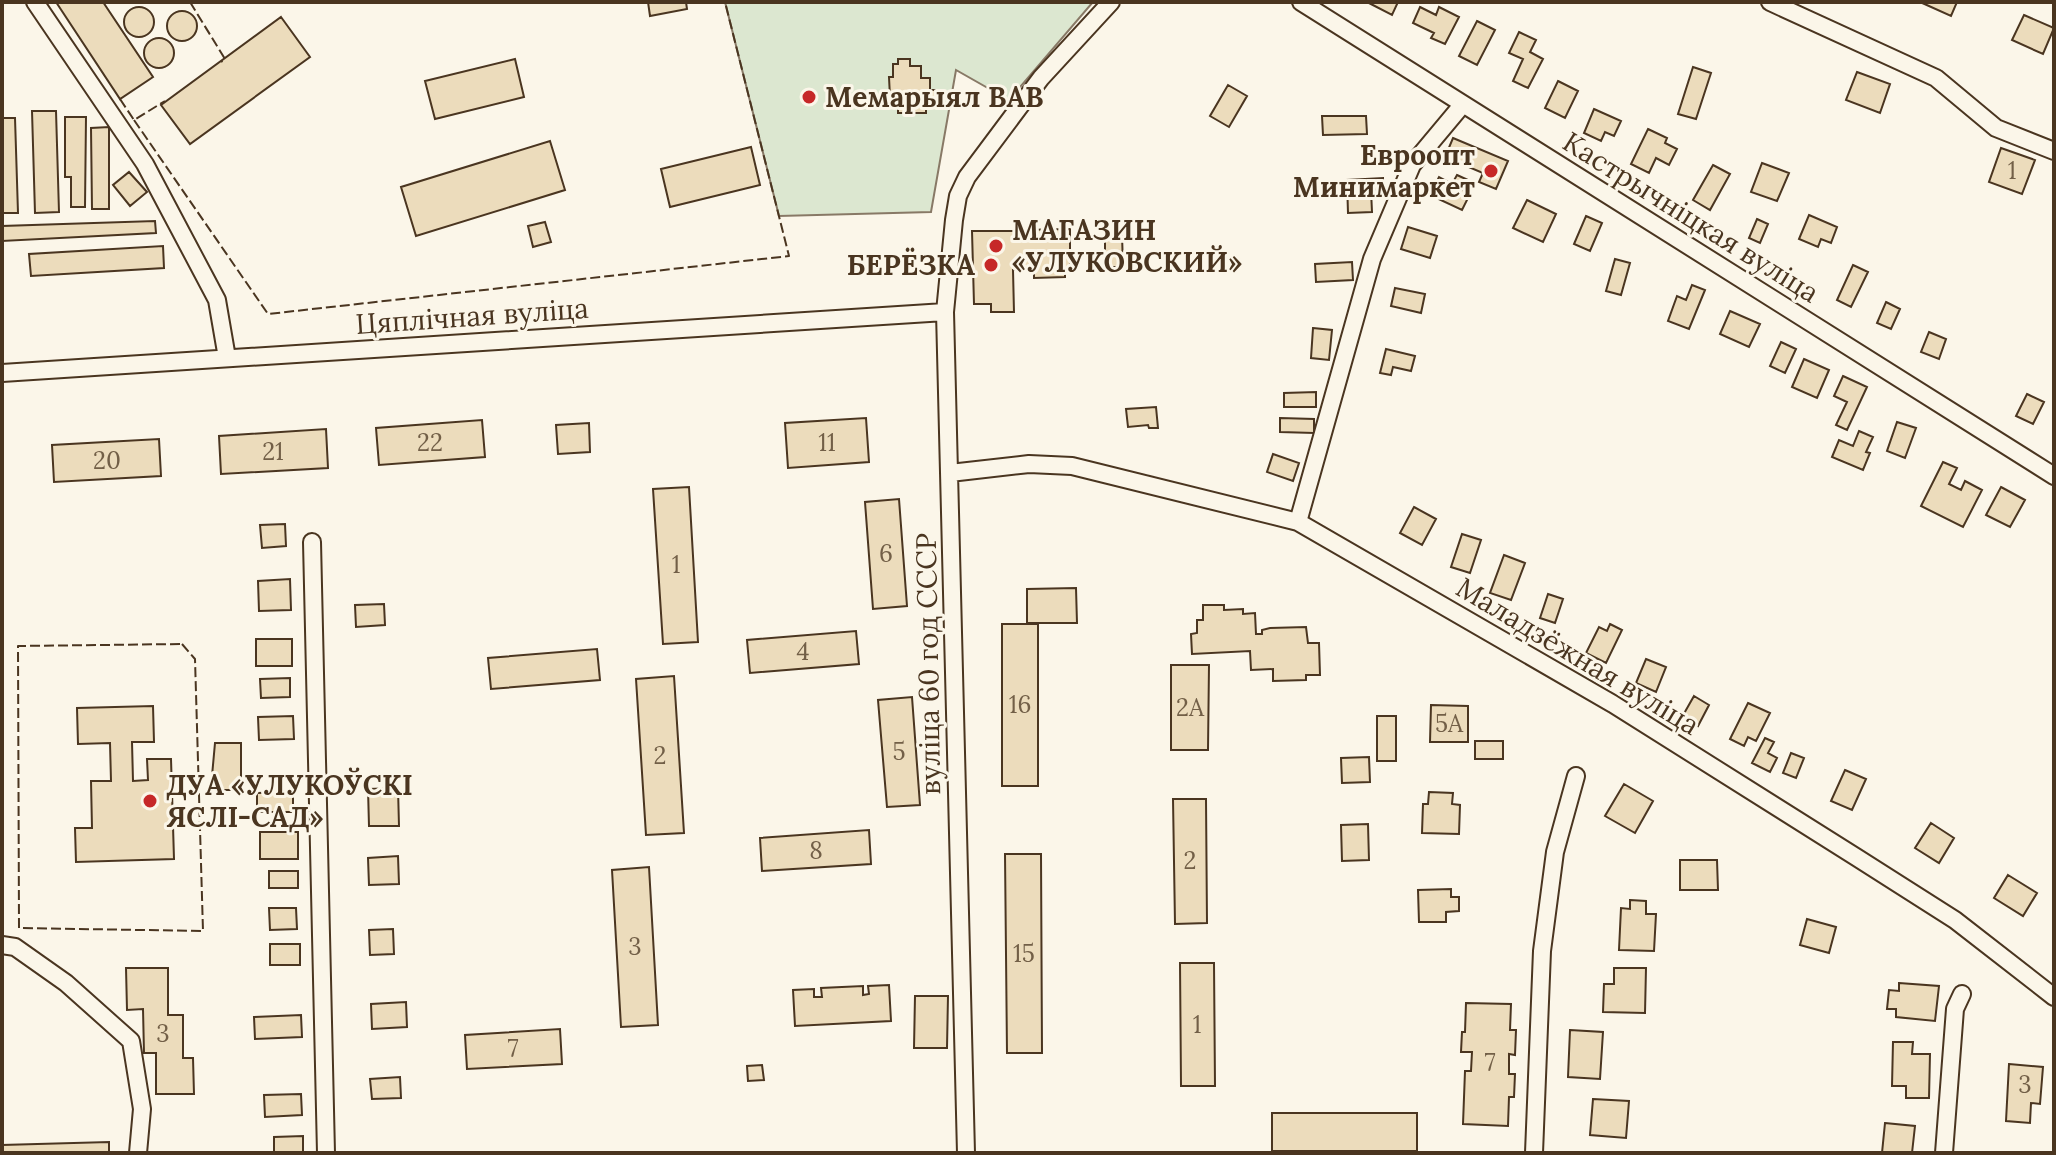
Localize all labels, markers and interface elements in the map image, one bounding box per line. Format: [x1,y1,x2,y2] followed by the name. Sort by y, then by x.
[825,79,1044,115] place label: Мемарыял ВАВ
[800,88,818,106] marker: Мемарыял ВАВ
[1556,123,1826,311] street label: Кастрычніцкая вуліца
[1293,137,1475,205] place label: Евроопт Минимаркет
[2008,155,2016,186] house number: 1
[1482,162,1500,180] marker: Евроопт Минимаркет
[1012,212,1242,280] place label: МАГАЗИН «УЛУКОВСКИЙ»
[987,237,1005,255] marker: МАГАЗИН «УЛУКОВСКИЙ»
[847,247,975,283] place label: БЕРЁЗКА
[982,256,1000,274] marker: БЕРЁЗКА
[354,290,590,342] street label: Цяплічная вуліца
[417,427,443,458] house number: 22
[818,427,836,458] house number: 11
[262,436,284,467] house number: 21
[93,445,121,476] house number: 20
[908,533,948,795] street label: вуліца 60 год СССР
[879,538,893,569] house number: 6
[672,549,680,580] house number: 1
[1450,569,1706,743] street label: Маладзёжная вуліца
[796,636,810,667] house number: 4
[1009,689,1031,720] house number: 16
[1176,692,1205,723] house number: 2А
[1435,708,1464,739] house number: 5А
[892,736,906,767] house number: 5
[654,740,666,771] house number: 2
[166,767,413,835] place label: ДУА «УЛУКОЎСКІ ЯСЛІ-САД»
[141,792,159,810] marker: ДУА «УЛУКОЎСКІ ЯСЛІ-САД»
[809,835,823,866] house number: 8
[1184,845,1196,876] house number: 2
[628,931,642,962] house number: 3
[1013,938,1035,969] house number: 15
[1193,1009,1201,1040] house number: 1
[156,1018,170,1049] house number: 3
[507,1033,519,1064] house number: 7
[1484,1047,1496,1078] house number: 7
[2018,1069,2032,1100] house number: 3

